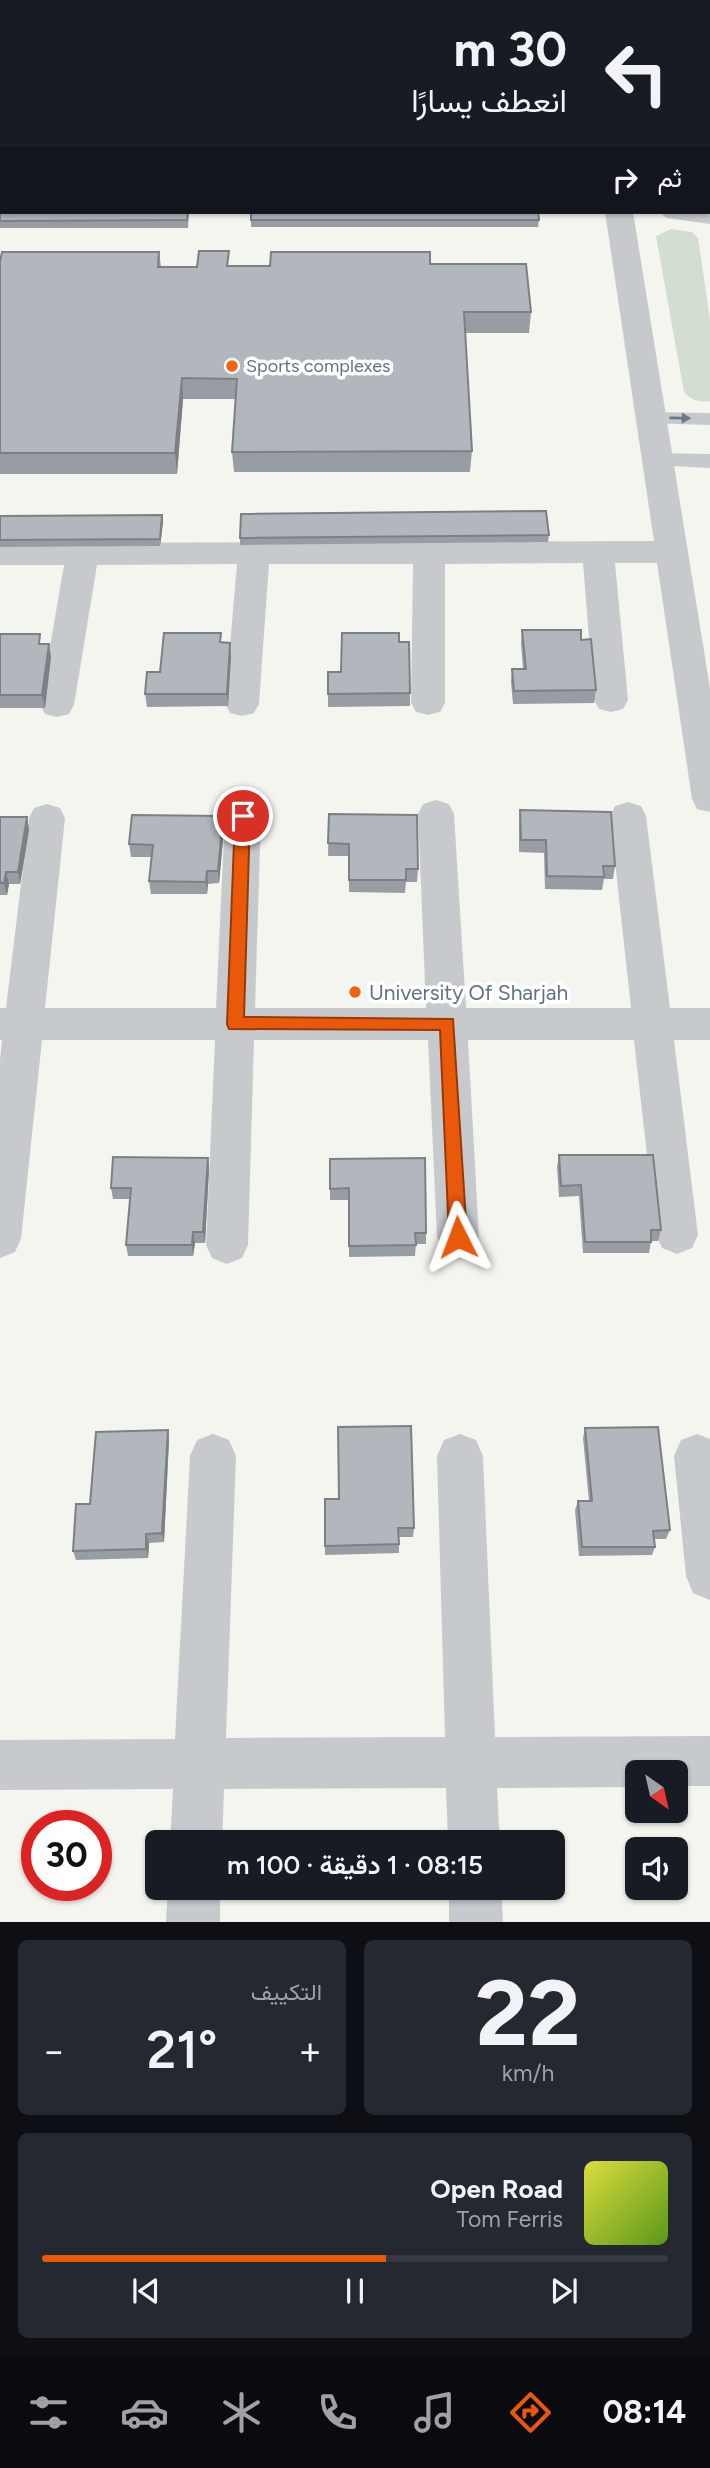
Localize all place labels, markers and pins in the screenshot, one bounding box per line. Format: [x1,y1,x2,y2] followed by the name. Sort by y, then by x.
[246,355,390,377] place label: Sports complexes
[224,358,240,374] marker: Sports complexes
[213,786,273,846] pin
[369,980,568,1005] place label: University Of Sharjah
[347,984,363,1000] marker: University Of Sharjah

